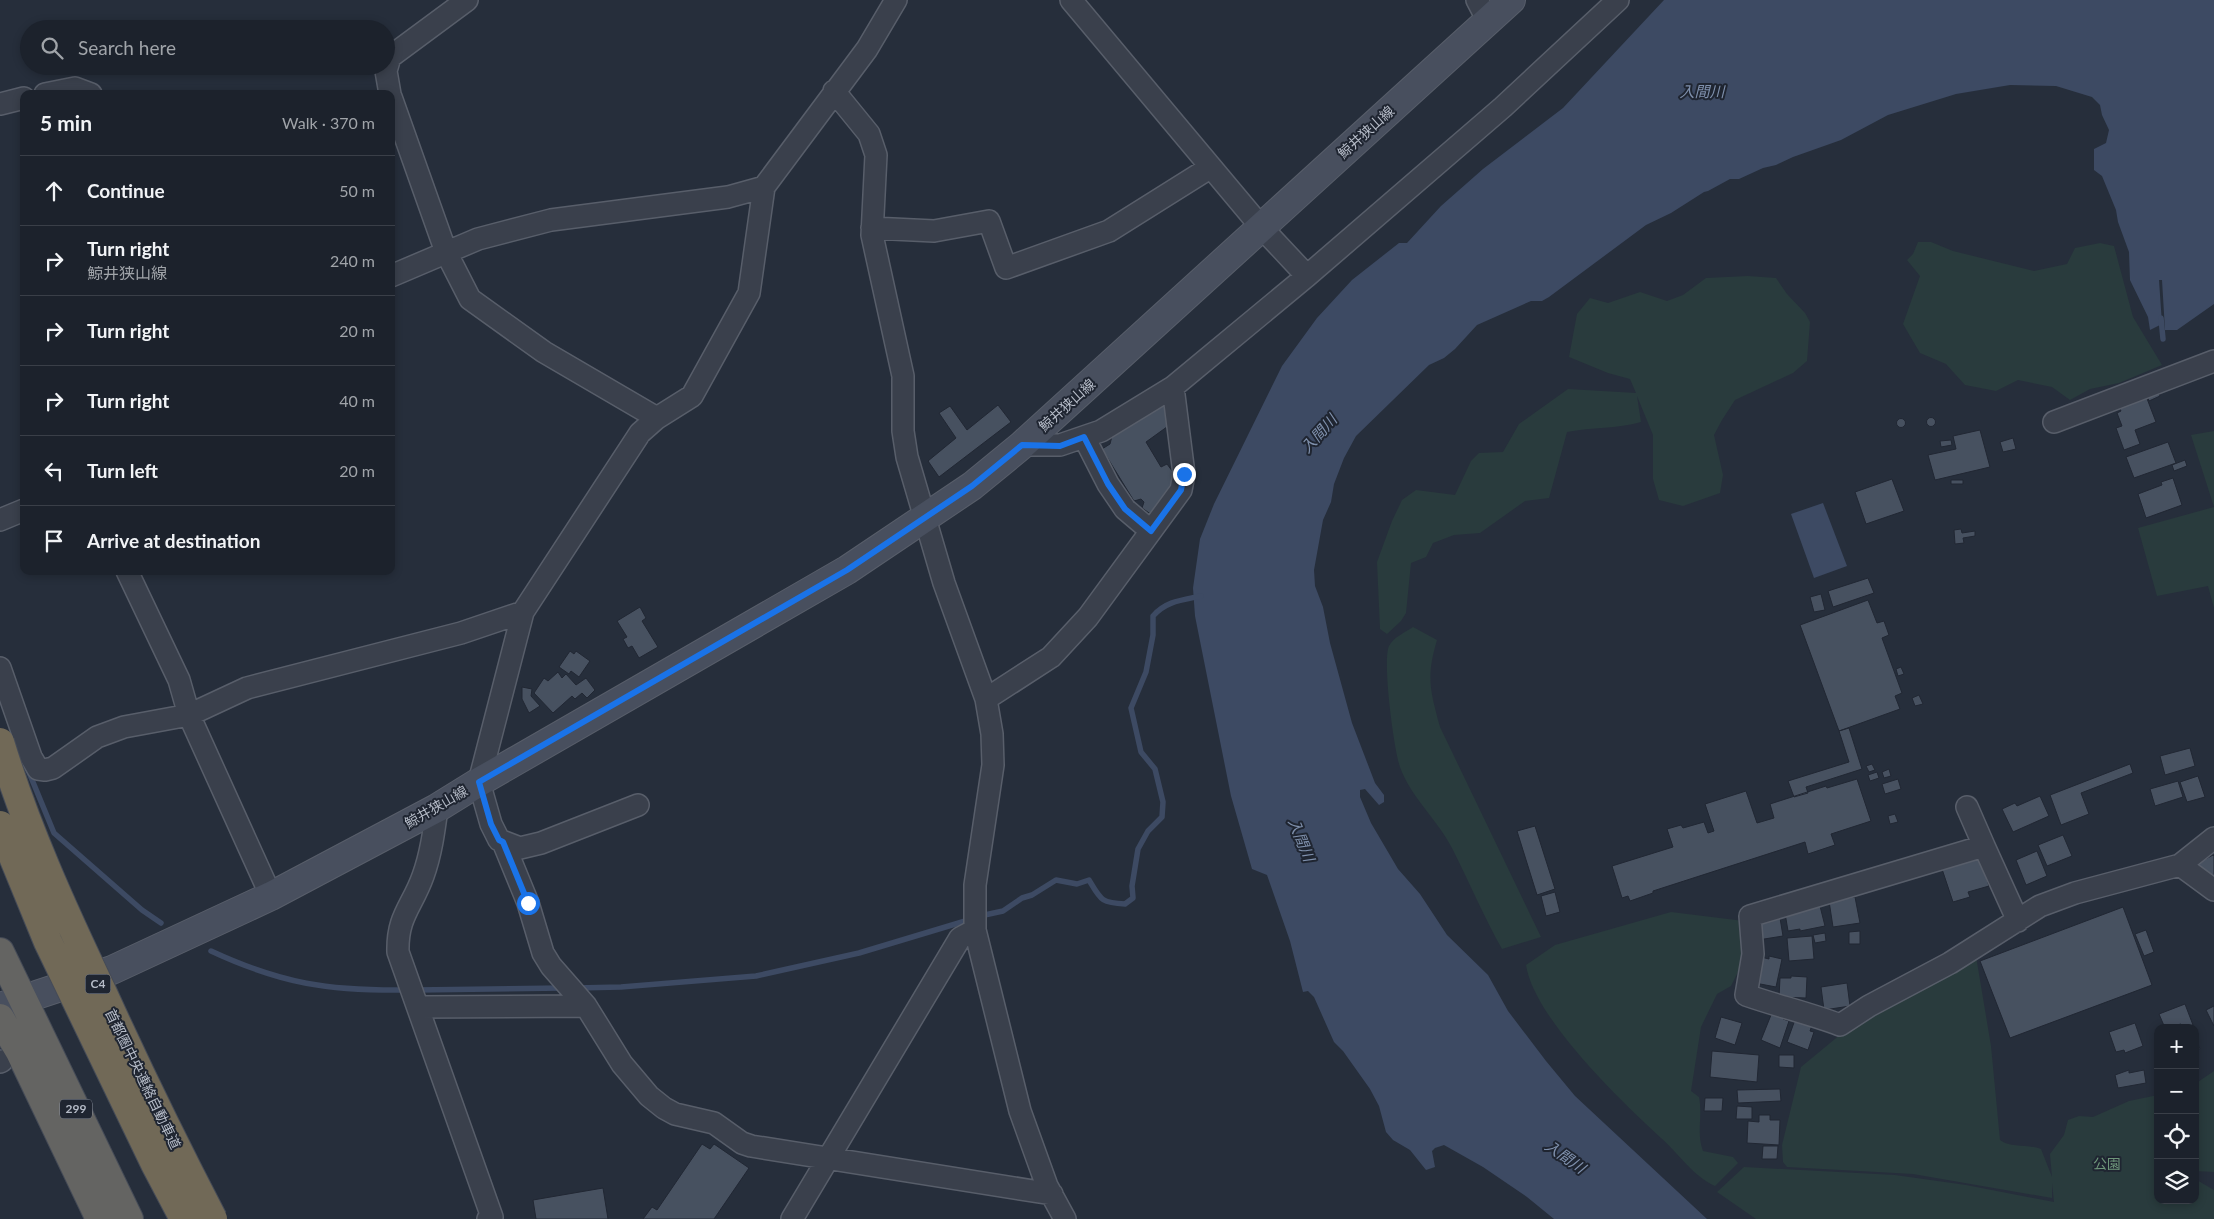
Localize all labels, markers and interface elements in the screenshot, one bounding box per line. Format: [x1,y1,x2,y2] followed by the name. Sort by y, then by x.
[20,20,395,75] search box
[38,34,66,62] icon: search
[78,36,176,59] text: Search here
[1679,82,1726,100] water label: 入間川
[1334,102,1397,161] street label: 鯨井狭山線
[40,110,92,135] text: 5 min
[282,113,375,132] text: Walk · 370 m
[40,177,68,205] icon: ahead
[87,179,165,202] text: Continue
[339,181,375,200] text: 50 m
[87,237,169,260] text: Turn right
[40,247,68,275] icon: right
[330,251,375,270] text: 240 m
[87,263,167,282] text: 鯨井狭山線
[40,317,68,345] icon: right
[87,319,169,342] text: Turn right
[339,321,375,340] text: 20 m
[1035,375,1098,434] street label: 鯨井狭山線
[40,387,68,415] icon: right
[87,389,169,412] text: Turn right
[339,391,375,410] text: 40 m
[1297,409,1341,456] water label: 入間川
[40,457,68,485] icon: left
[87,459,158,482] text: Turn left
[339,461,375,480] text: 20 m
[1173,463,1196,486] route end
[40,527,68,555] icon: arrive
[87,529,260,552] text: Arrive at destination
[401,782,470,831] street label: 鯨井狭山線
[1285,815,1319,866] water label: 入間川
[517,892,540,915] route start
[86,974,110,994] road number: C4
[102,1006,185,1152] street label: 首都圏中央連絡自動車道
[2154,1024,2199,1204] map controls
[2154,1024,2199,1069] button: +
[2154,1069,2199,1114] button: −
[60,1100,92,1118] road number: 299
[2154,1114,2199,1159] button: locate
[1542,1136,1591,1178] water label: 入間川
[2093,1155,2121,1172] park label: 公園
[2154,1159,2199,1204] button: layers

